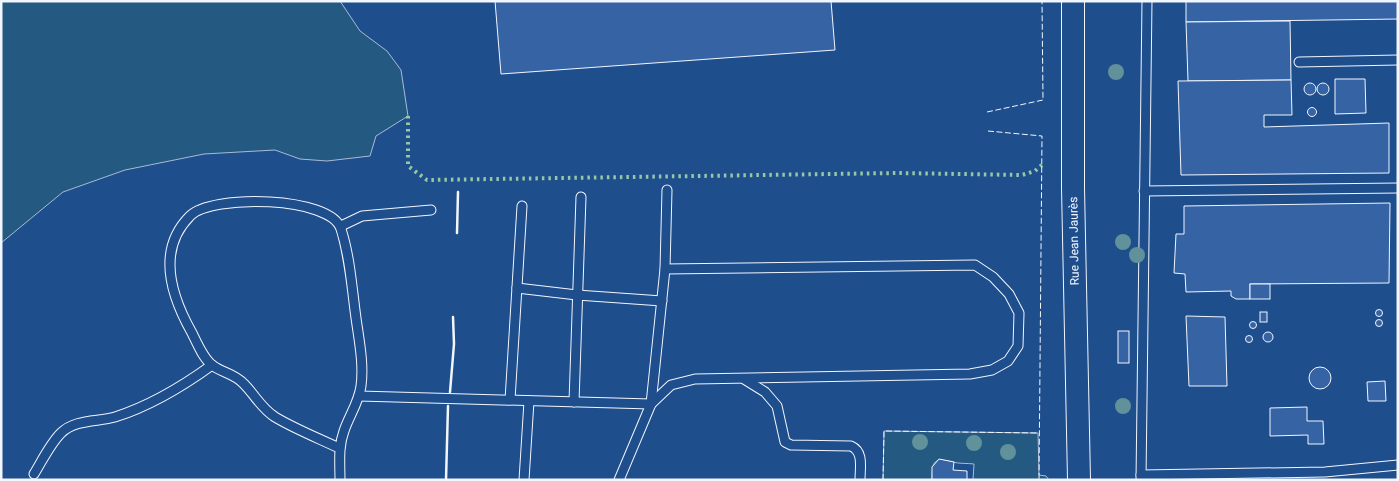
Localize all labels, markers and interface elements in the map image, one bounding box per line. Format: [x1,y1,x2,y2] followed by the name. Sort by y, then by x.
[1066,197,1082,285] street label: Rue Jean Jaurès

